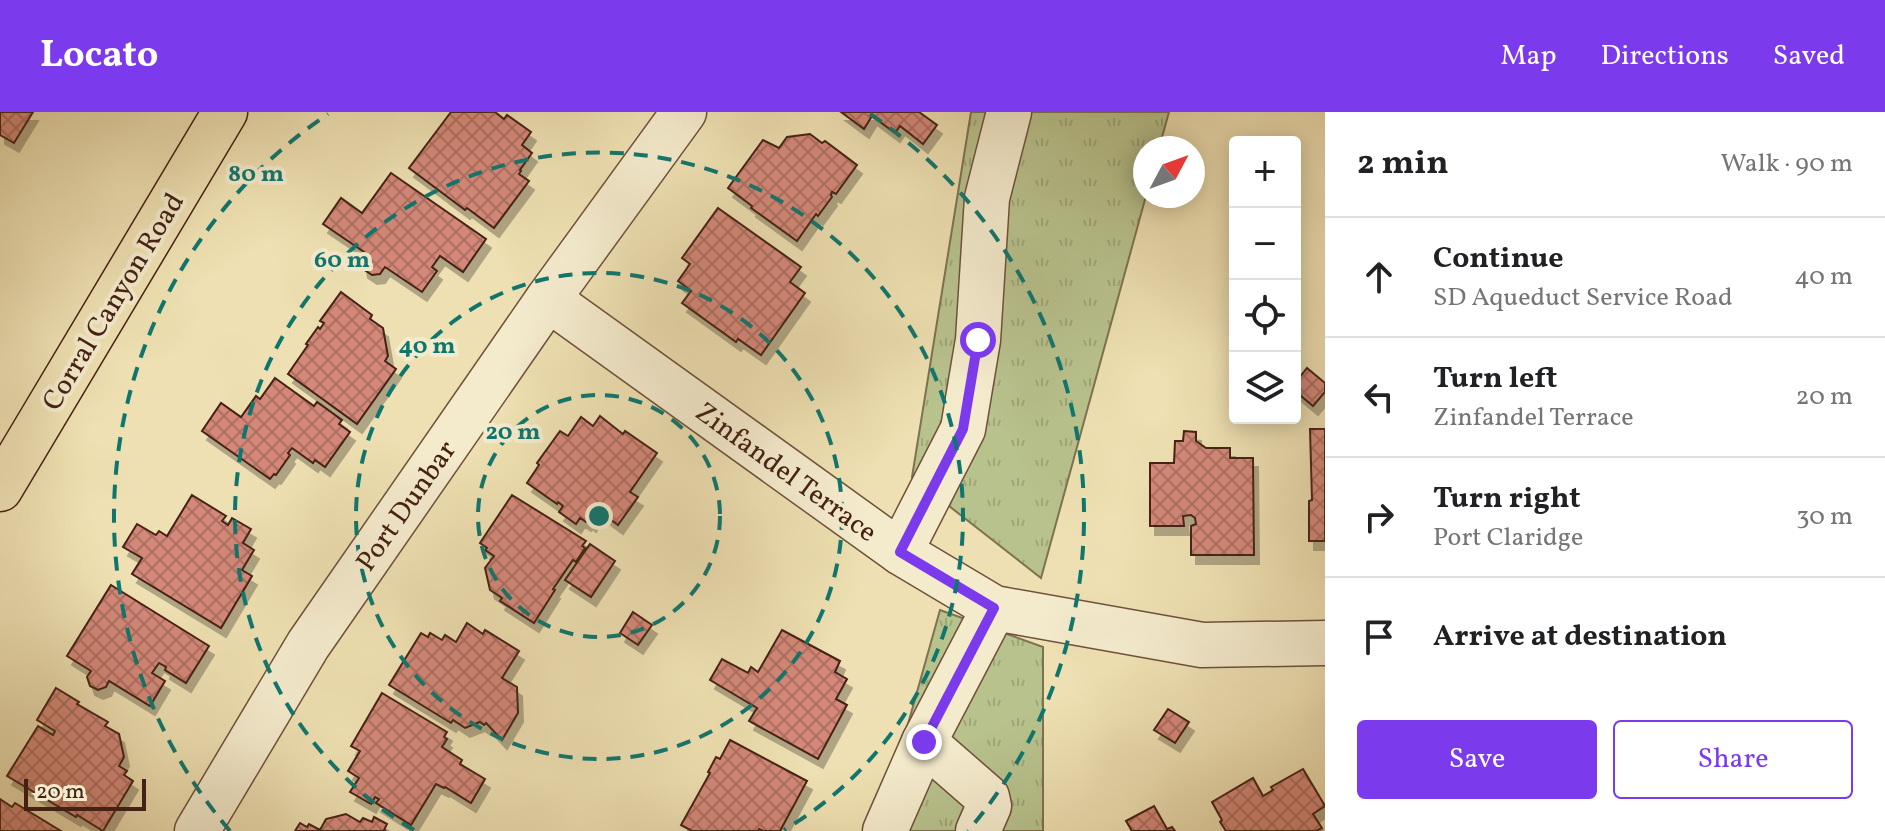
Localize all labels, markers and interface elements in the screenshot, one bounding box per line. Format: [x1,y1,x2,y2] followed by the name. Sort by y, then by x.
[40,30,158,83] text: Locato
[1501,37,1557,76] text: Map
[1601,37,1729,76] text: Directions
[1773,37,1845,76] text: Saved
[1133,136,1205,208] north arrow
[1229,136,1301,424] map controls
[1229,136,1301,208] button: +
[1357,141,1449,188] text: 2 min
[1721,146,1853,182] text: Walk · 90 m
[228,158,284,192] text: 80 m
[34,186,195,418] street label: Corral Canyon Road
[1229,208,1301,280] button: −
[1433,238,1564,280] text: Continue
[314,244,370,278] text: 60 m
[1357,255,1401,299] icon: ahead
[1794,259,1853,295] text: 40 m
[1229,280,1301,352] button: locate
[1433,280,1733,316] text: SD Aqueduct Service Road
[960,322,996,358] route start
[399,330,455,364] text: 40 m
[1229,352,1301,424] button: layers
[1433,358,1557,400] text: Turn left
[1357,375,1401,419] icon: left
[1795,379,1853,415] text: 20 m
[687,394,884,552] street label: Zinfandel Terrace
[1433,400,1634,436] text: Zinfandel Terrace
[485,416,541,450] text: 20 m
[348,433,467,580] street label: Port Dunbar
[1433,478,1581,520] text: Turn right
[1357,495,1401,539] icon: right
[1796,499,1853,535] text: 30 m
[585,502,613,530] centre of rings
[1433,520,1583,556] text: Port Claridge
[1357,615,1401,659] icon: arrive
[1433,616,1727,658] text: Arrive at destination
[1357,720,1597,799] button: Save
[1613,720,1853,799] button: Share
[906,724,942,760] route end
[24,775,146,811] scale bar
[36,777,85,808] text: 20 m

